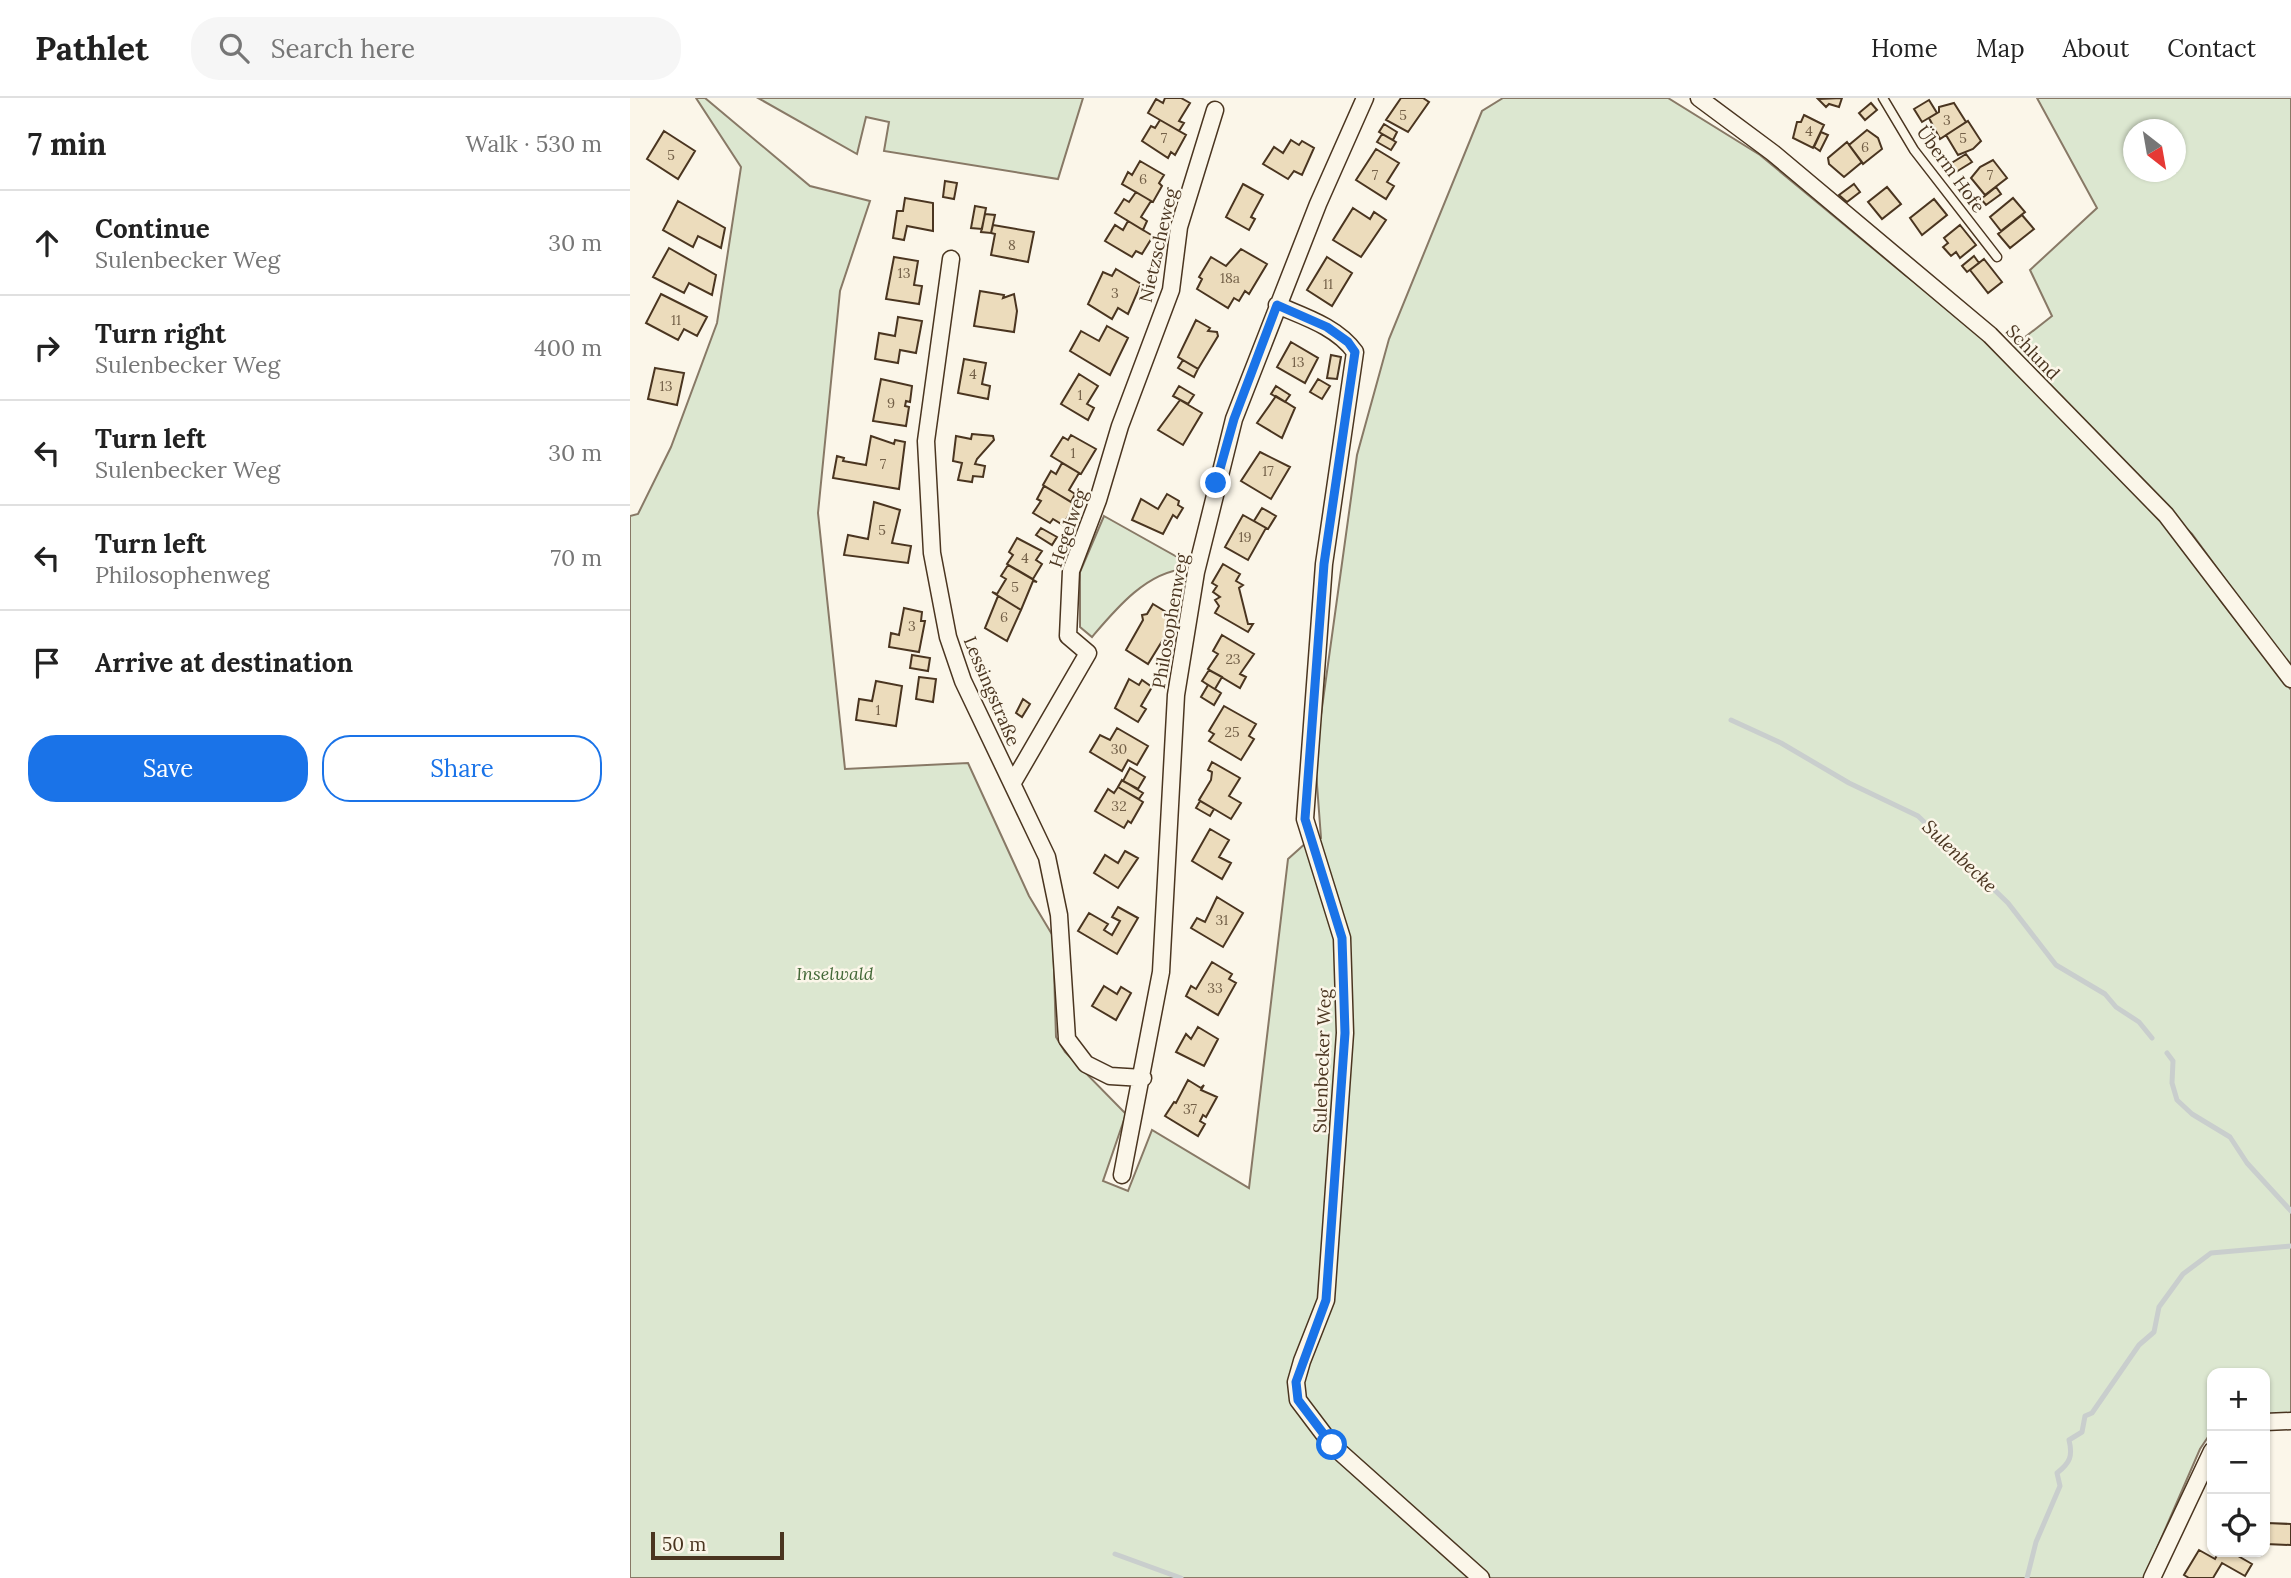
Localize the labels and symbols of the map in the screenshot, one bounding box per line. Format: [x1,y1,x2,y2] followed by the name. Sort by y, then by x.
[1399,106,1407,124] house number: 5
[1943,111,1951,129] house number: 3
[2123,119,2186,182] north arrow
[1912,121,1990,217] street label: Überm Hofe
[1805,122,1813,140] house number: 4
[1161,129,1168,147] house number: 7
[1959,129,1967,147] house number: 5
[1861,138,1869,156] house number: 6
[667,146,675,164] house number: 5
[1372,166,1379,184] house number: 7
[1987,166,1994,184] house number: 7
[1139,170,1147,188] house number: 6
[1134,184,1183,305] street label: Nietzscheweg
[1008,236,1016,254] house number: 8
[898,264,911,282] house number: 13
[1220,269,1240,287] house number: 18a
[1323,275,1333,293] house number: 11
[1111,284,1119,302] house number: 3
[671,311,681,329] house number: 11
[2001,320,2065,385] street label: Schlund
[1292,353,1305,371] house number: 13
[969,365,977,383] house number: 4
[660,377,673,395] house number: 13
[1077,386,1083,404] house number: 1
[887,394,895,412] house number: 9
[1070,444,1076,462] house number: 1
[880,455,887,473] house number: 7
[1262,462,1274,480] house number: 17
[1200,467,1231,498] route end
[1044,485,1093,570] street label: Hegelweg
[878,521,886,539] house number: 5
[1238,528,1252,546] house number: 19
[1021,549,1029,567] house number: 4
[1147,551,1193,690] street label: Philosophenweg
[1011,578,1019,596] house number: 5
[1000,608,1008,626] house number: 6
[908,617,916,635] house number: 3
[959,633,1026,750] street label: Lessingstraße
[1225,650,1241,668] house number: 23
[875,701,881,719] house number: 1
[1224,723,1240,741] house number: 25
[1111,740,1127,758] house number: 30
[1111,797,1127,815] house number: 32
[1918,814,2002,898] water label: Sulenbecke
[1216,911,1228,929] house number: 31
[796,962,874,985] park label: Inselwald
[1207,979,1223,997] house number: 33
[1308,987,1336,1134] street label: Sulenbecker Weg
[1183,1100,1198,1118] house number: 37
[1316,1429,1347,1460] route start
[651,1529,784,1561] scale bar

